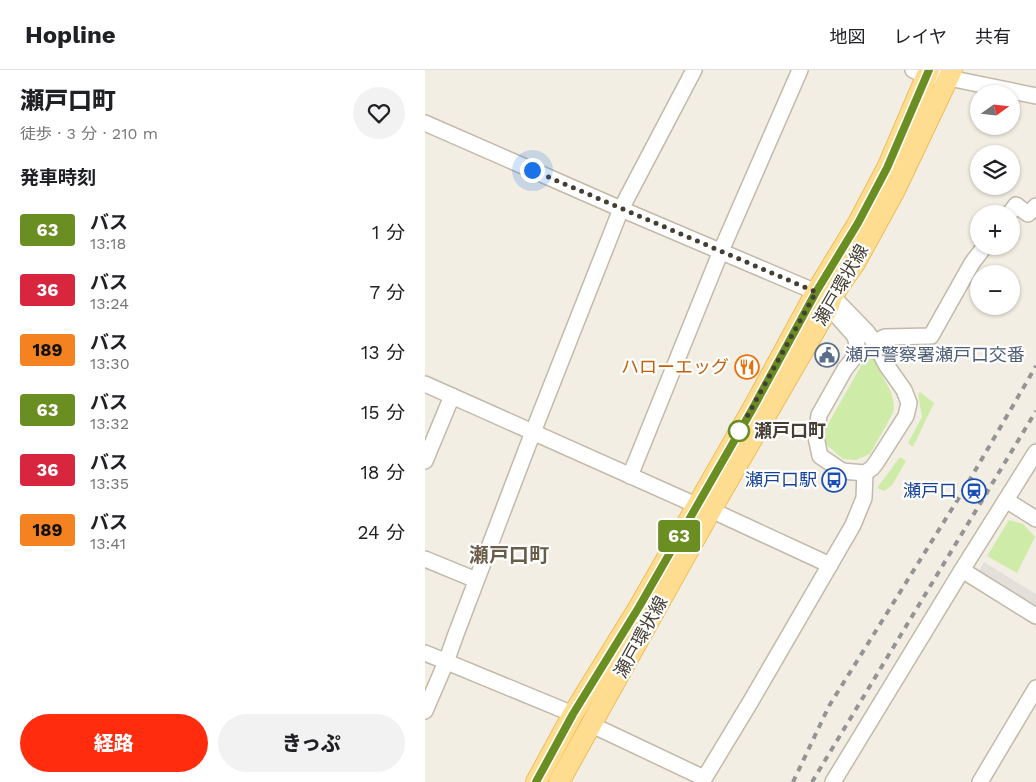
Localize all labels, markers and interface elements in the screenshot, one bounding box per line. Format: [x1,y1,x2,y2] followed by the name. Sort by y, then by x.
[25,21,116,49] text: Hopline
[830,26,866,47] text: 地図
[894,26,947,47] text: レイヤ
[975,26,1011,47] text: 共有
[970,85,1020,135] north arrow
[970,85,1020,315] map controls
[20,87,116,115] text: 瀬戸口町
[353,87,405,139] button: heart
[20,124,158,143] text: 徒歩 · 3 分 · 210 m
[970,145,1020,195] button: layers
[520,158,545,183] your location
[20,166,96,189] text: 発車時刻
[970,205,1020,255] button: +
[90,211,128,234] text: バス
[37,219,58,240] text: 63
[372,221,405,244] text: 1 分
[90,234,126,253] text: 13:18
[809,241,872,329] street label: 瀬戸環状線
[970,265,1020,315] button: −
[90,271,128,294] text: バス
[37,279,58,300] text: 36
[369,281,405,304] text: 7 分
[90,294,129,313] text: 13:24
[90,331,128,354] text: バス
[32,339,63,360] text: 189
[361,341,405,364] text: 13 分
[814,342,840,368] public building icon: 瀬戸警察署瀬戸口交番
[845,344,1025,365] place label: 瀬戸警察署瀬戸口交番
[90,354,130,373] text: 13:30
[734,354,760,380] restaurant icon: ハローエッグ
[621,356,729,377] place label: ハローエッグ
[90,391,128,414] text: バス
[37,399,58,420] text: 63
[361,401,405,424] text: 15 分
[90,414,129,433] text: 13:32
[728,420,750,442] marker: 瀬戸口町
[754,420,826,441] place label: 瀬戸口町
[90,451,128,474] text: バス
[37,459,58,480] text: 36
[360,461,405,484] text: 18 分
[821,467,847,493] bus stop icon: 瀬戸口駅
[745,469,817,490] place label: 瀬戸口駅
[90,474,129,493] text: 13:35
[961,478,987,504] station icon: 瀬戸口
[903,480,957,501] place label: 瀬戸口
[90,511,128,534] text: バス
[32,519,63,540] text: 189
[657,520,701,552] line badge: 63
[357,521,405,544] text: 24 分
[668,525,690,546] text: 63
[90,534,126,553] text: 13:41
[469,543,549,567] district label: 瀬戸口町
[610,592,672,681] street label: 瀬戸環状線
[20,714,208,772] button: 経路
[218,714,405,772] button: きっぷ

